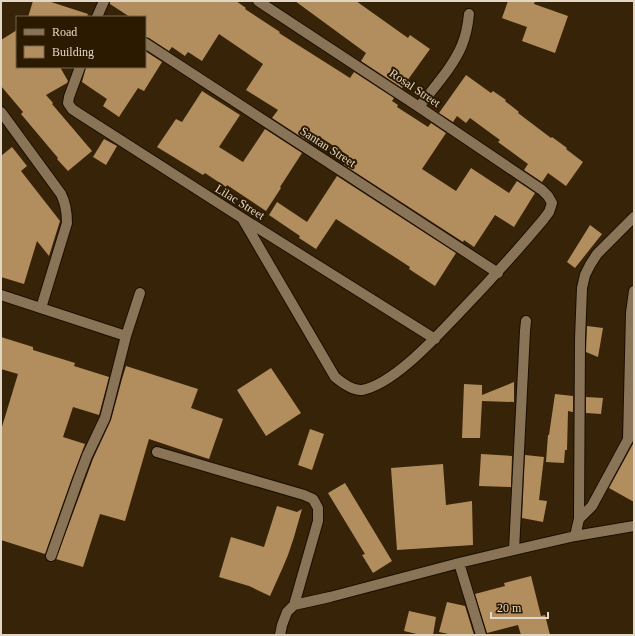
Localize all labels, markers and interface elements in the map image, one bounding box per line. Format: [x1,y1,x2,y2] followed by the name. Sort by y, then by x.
[16,16,146,68] legend
[52,25,77,39] text: Road
[52,45,94,59] text: Building
[387,66,444,110] street label: Rosal Street
[297,124,359,171] street label: Santan Street
[213,181,268,223] street label: Lilac Street
[491,594,548,620] scale bar
[497,601,522,615] text: 20 m

